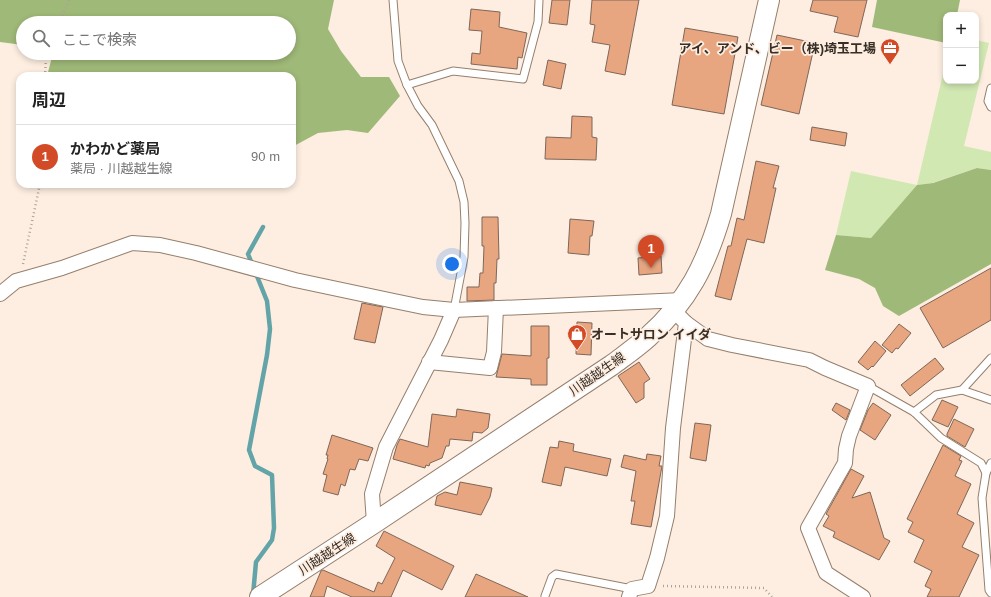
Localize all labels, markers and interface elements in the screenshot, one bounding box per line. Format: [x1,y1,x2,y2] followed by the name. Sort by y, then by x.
[943,12,979,84] map controls
[943,12,979,48] button: +
[16,16,296,60] search box
[30,27,52,49] icon: search
[62,31,137,48] text: ここで検索
[879,37,901,65] office icon: アイ、アンド、ビー（株)埼玉工場
[679,41,876,56] place label: アイ、アンド、ビー（株)埼玉工場
[943,48,979,84] button: −
[32,91,66,110] text: 周辺
[70,140,160,157] text: かわかど薬局
[41,149,49,164] text: 1
[251,149,280,164] text: 90 m
[70,161,173,176] text: 薬局 · 川越越生線
[638,235,664,268] pin: 1
[442,254,462,274] your location
[566,323,588,351] shop icon: オートサロン イイダ
[591,327,711,342] place label: オートサロン イイダ
[566,349,628,399] street label: 川越越生線
[296,530,358,578] street label: 川越越生線

